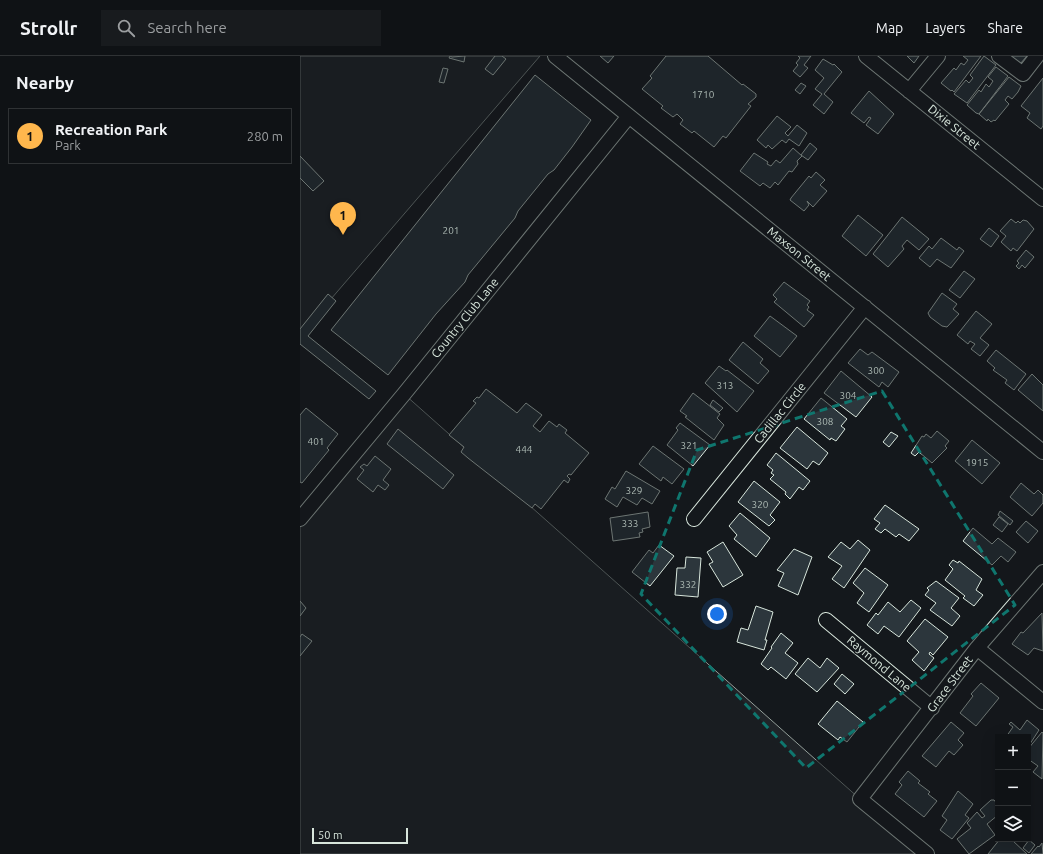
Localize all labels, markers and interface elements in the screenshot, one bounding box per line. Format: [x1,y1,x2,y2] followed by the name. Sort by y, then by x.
[101,10,381,46] search box
[20,17,77,39] text: Strollr
[115,17,137,39] icon: search
[147,19,227,36] text: Search here
[876,20,903,36] text: Map
[925,20,965,36] text: Layers
[987,20,1023,36] text: Share
[16,73,74,92] text: Nearby
[692,89,715,100] house number: 1710
[926,102,983,152] street label: Dixie Street
[55,121,167,138] text: Recreation Park
[26,129,34,143] text: 1
[247,129,283,143] text: 280 m
[55,138,81,152] text: Park
[330,202,356,235] pin: 1
[765,224,834,283] street label: Maxson Street
[443,225,459,236] house number: 201
[428,275,501,360] street label: Country Club Lane
[868,365,885,376] house number: 300
[717,380,733,391] house number: 313
[751,380,808,446] street label: Cadillac Circle
[840,390,857,401] house number: 304
[817,416,834,427] house number: 308
[308,436,324,447] house number: 401
[681,440,697,451] house number: 321
[516,444,533,455] house number: 444
[966,457,988,468] house number: 1915
[626,485,642,496] house number: 329
[752,499,769,510] house number: 320
[622,518,638,529] house number: 333
[680,579,696,590] house number: 332
[707,604,727,624] your location
[845,633,914,694] street label: Raymond Lane
[924,653,975,714] street label: Grace Street
[995,734,1031,842] map controls
[995,734,1031,770] button: +
[995,770,1031,806] button: −
[995,806,1031,842] button: layers
[312,826,408,845] scale bar
[318,829,342,841] text: 50 m

